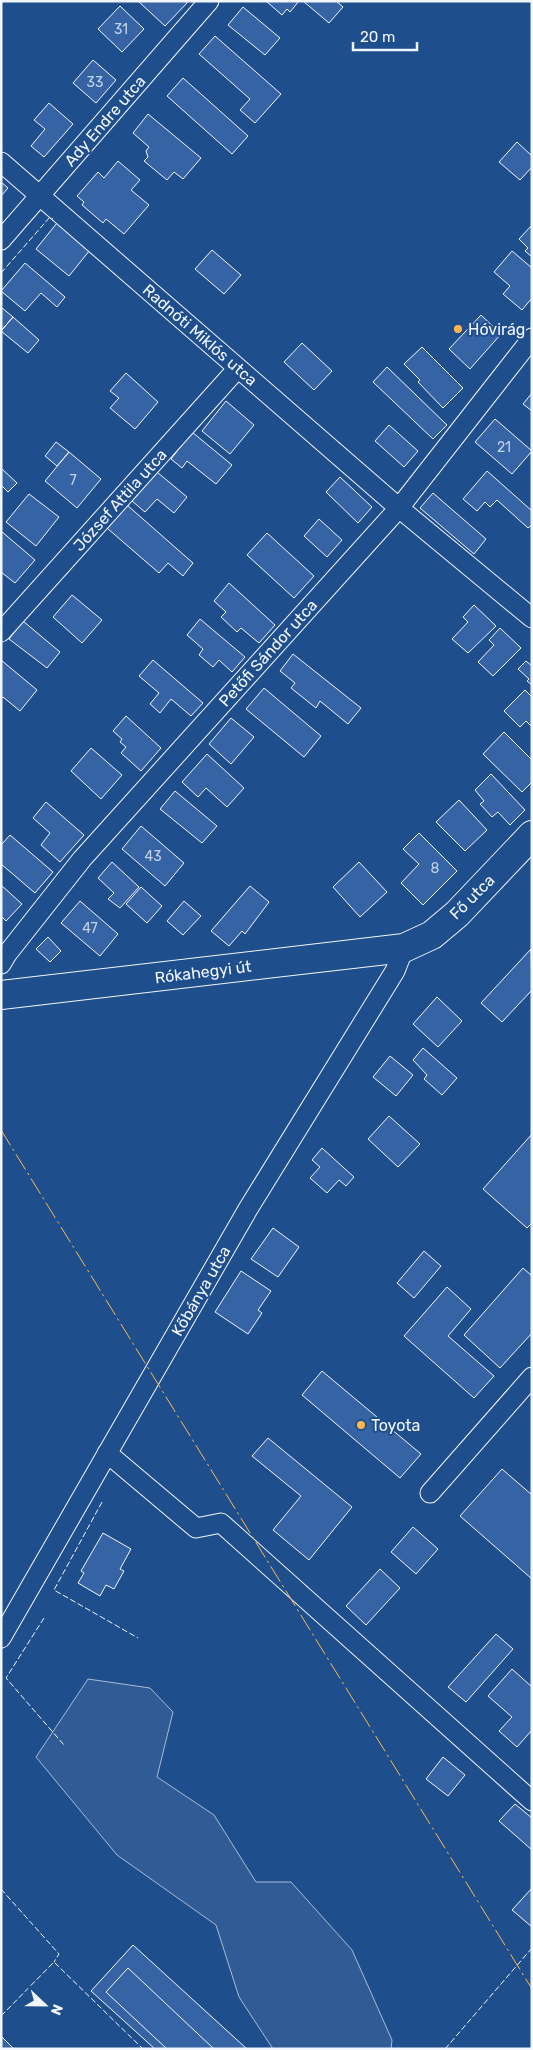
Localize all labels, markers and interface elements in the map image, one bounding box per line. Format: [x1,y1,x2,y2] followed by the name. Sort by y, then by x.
[353,20,417,52] scale bar
[114,21,128,38] house number: 31
[360,28,395,46] text: 20 m
[61,72,149,170] street label: Ady Endre utca
[87,74,103,91] house number: 33
[139,280,261,390] street label: Radnóti Miklós utca
[468,320,525,339] place label: Hóvirág
[452,323,464,335] marker: Hóvirág
[497,439,511,456] house number: 21
[69,445,171,555] street label: József Attila utca
[69,472,77,489] house number: 7
[215,596,321,710] street label: Petőfi Sándor utca
[144,848,162,865] house number: 43
[431,860,440,877] house number: 8
[446,871,498,923] street label: Fő utca
[82,920,98,937] house number: 47
[154,957,252,987] street label: Rókahegyi út
[168,1243,234,1339] street label: Kőbánya utca
[371,1416,420,1435] place label: Toyota
[355,1419,367,1431] marker: Toyota
[20,1980,70,2030] north arrow
[47,2002,66,2018] text: N

